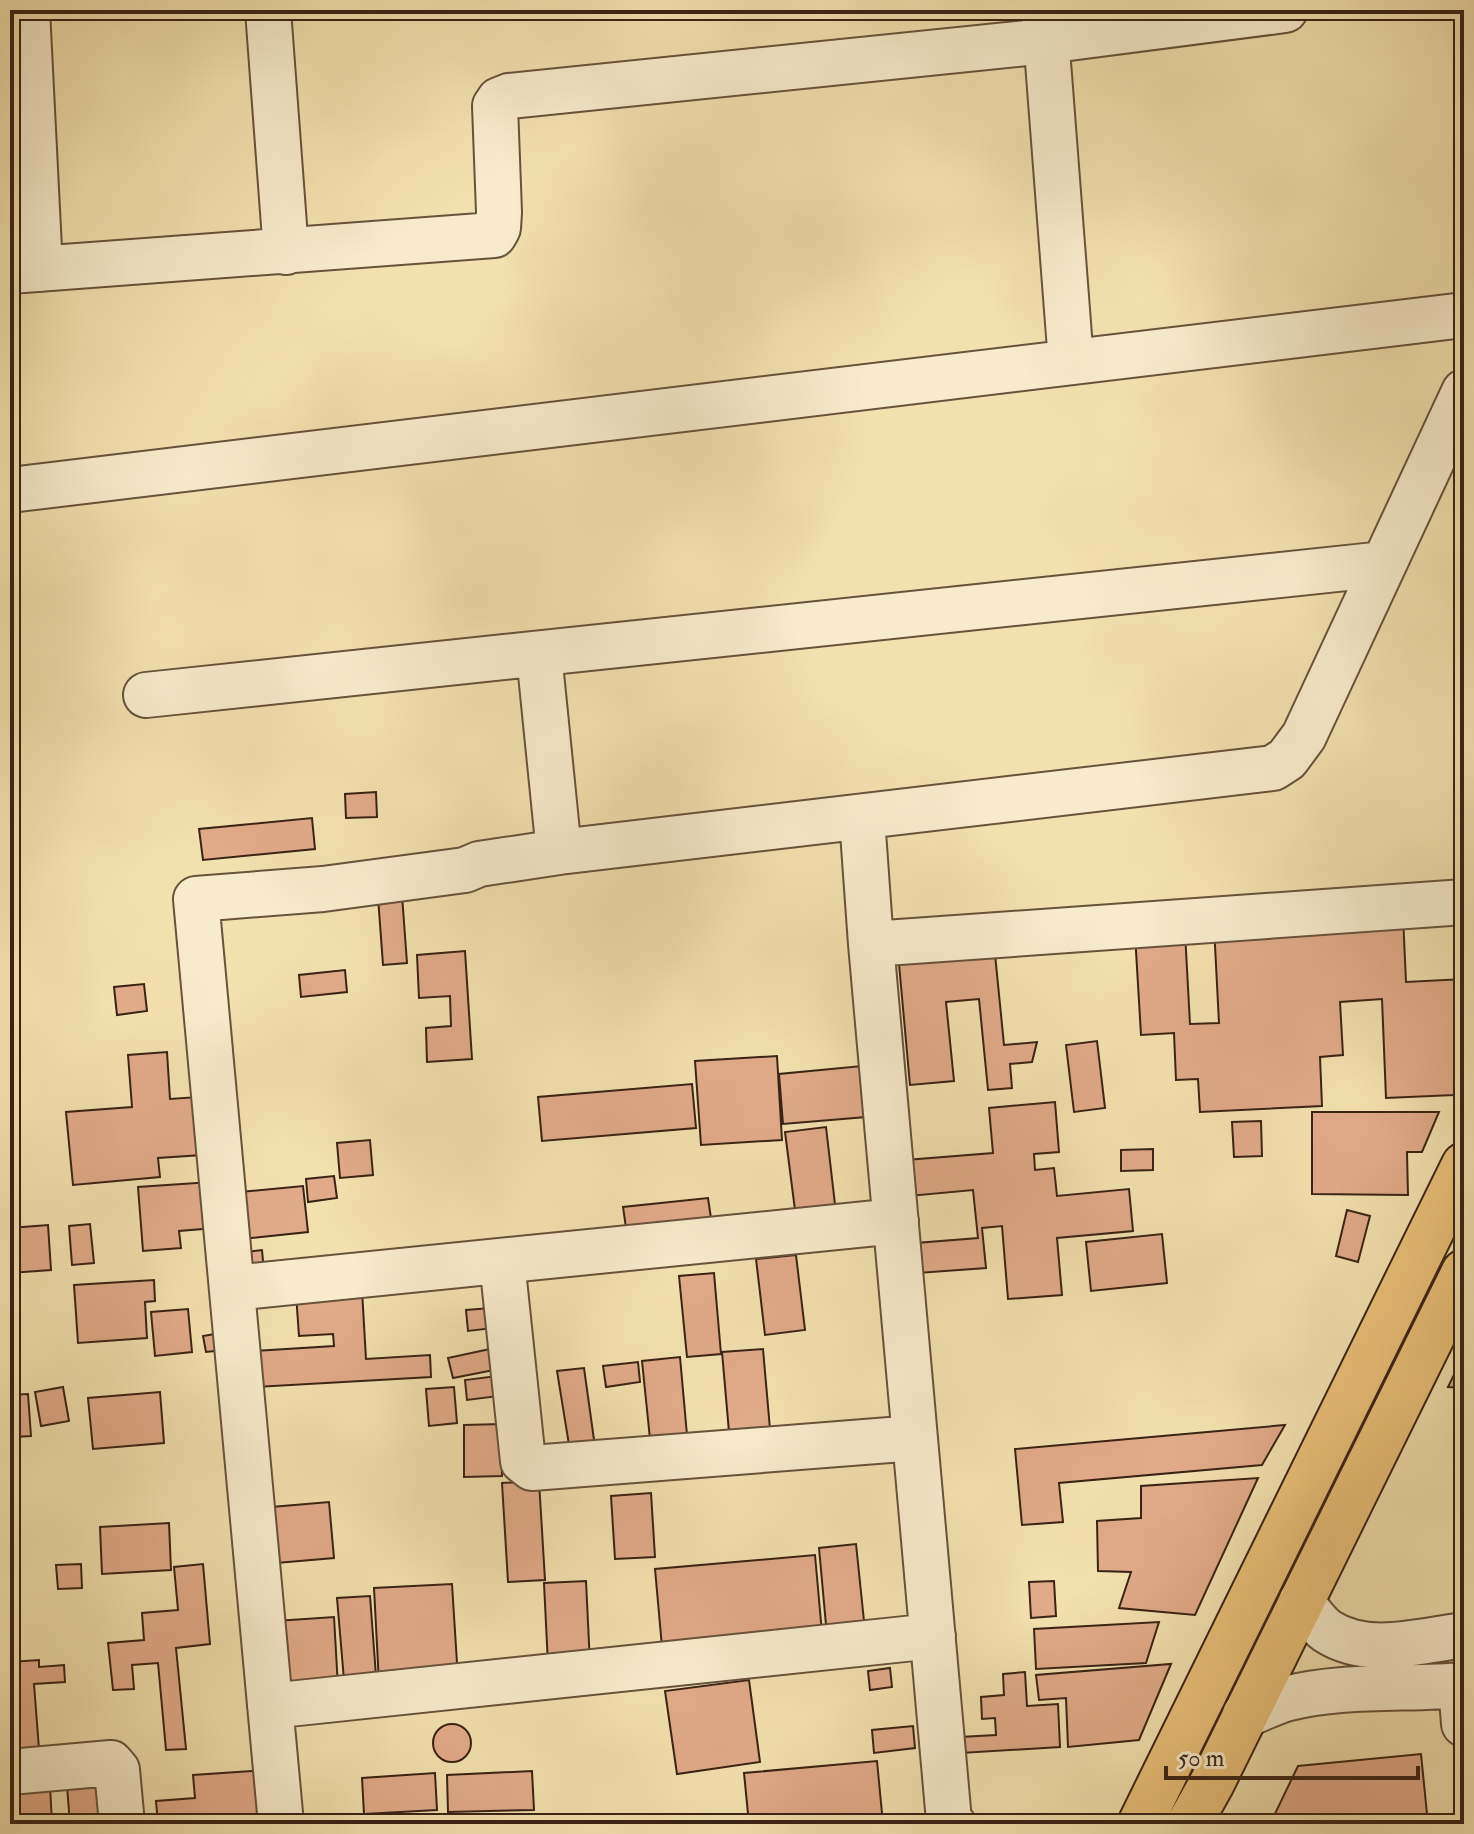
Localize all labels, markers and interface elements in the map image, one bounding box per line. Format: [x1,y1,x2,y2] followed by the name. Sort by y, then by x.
[1166,1730,1418,1780] scale bar
[1178,1743,1225,1774] text: 50 m

